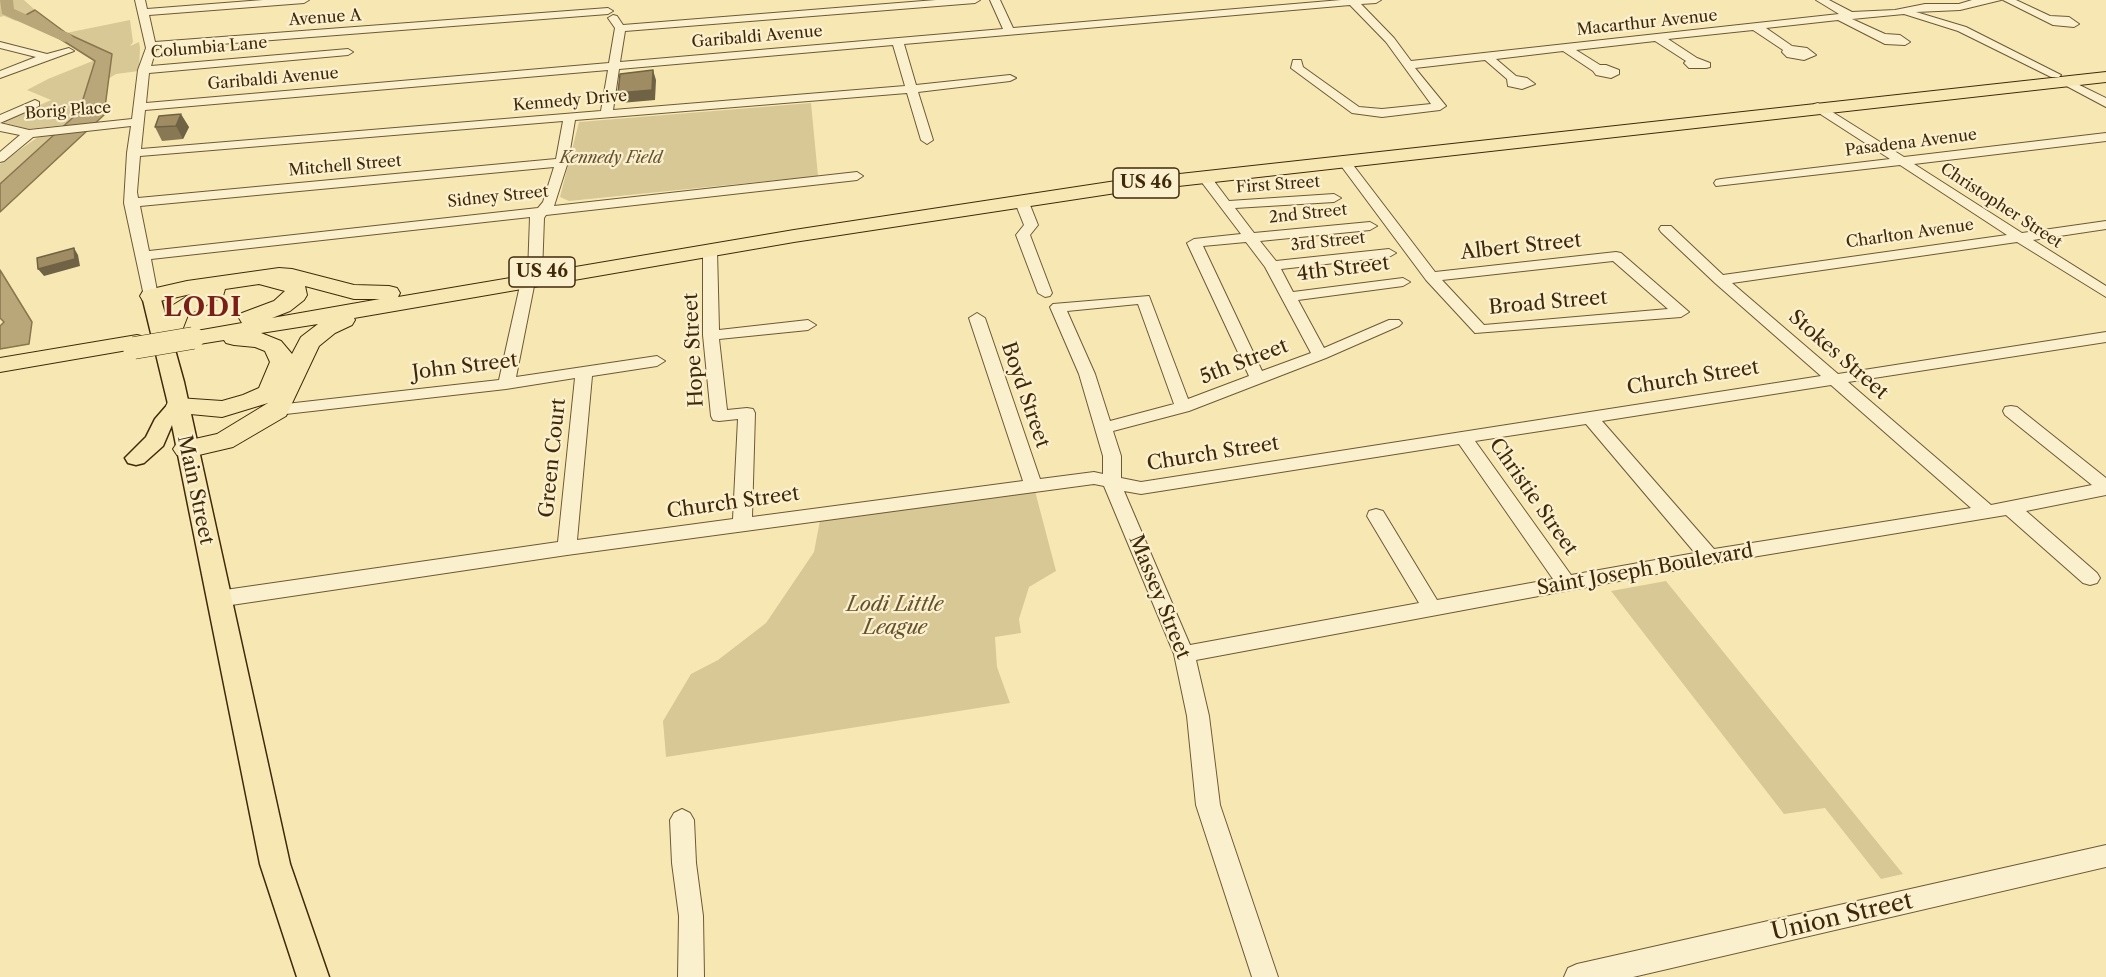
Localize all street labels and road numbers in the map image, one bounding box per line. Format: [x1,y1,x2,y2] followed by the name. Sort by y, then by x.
[288,6,362,30] street label: Avenue A
[1576,6,1718,40] street label: Macarthur Avenue
[691,22,823,52] street label: Garibaldi Avenue
[150,33,268,63] street label: Columbia Lane
[207,64,339,94] street label: Garibaldi Avenue
[512,86,628,116] street label: Kennedy Drive
[24,98,112,124] street label: Borig Place
[1844,125,1978,161] street label: Pasadena Avenue
[288,152,402,180] street label: Mitchell Street
[1936,159,2066,253] street label: Christopher Street
[1113,168,1179,198] road number: US 46
[1235,172,1321,198] street label: First Street
[447,182,549,212] street label: Sidney Street
[1268,200,1348,228] street label: 2nd Street
[1845,216,1975,252] street label: Charlton Avenue
[1290,229,1366,255] street label: 3rd Street
[1459,229,1583,265] street label: Albert Street
[1295,251,1391,287] street label: 4th Street
[509,257,575,287] road number: US 46
[1488,286,1608,320] street label: Broad Street
[679,292,709,408] street label: Hope Street
[1783,305,1893,405] street label: Stokes Street
[1197,334,1291,390] street label: 5th Street
[996,339,1054,451] street label: Boyd Street
[411,349,519,385] street label: John Street
[1625,356,1761,400] street label: Church Street
[535,397,571,519] street label: Green Court
[1145,432,1281,476] street label: Church Street
[172,433,218,547] street label: Main Street
[1484,434,1582,560] street label: Christie Street
[665,482,801,524] street label: Church Street
[1123,531,1195,663] street label: Massey Street
[1535,539,1755,601] street label: Saint Joseph Boulevard
[1768,887,1916,947] street label: Union Street

